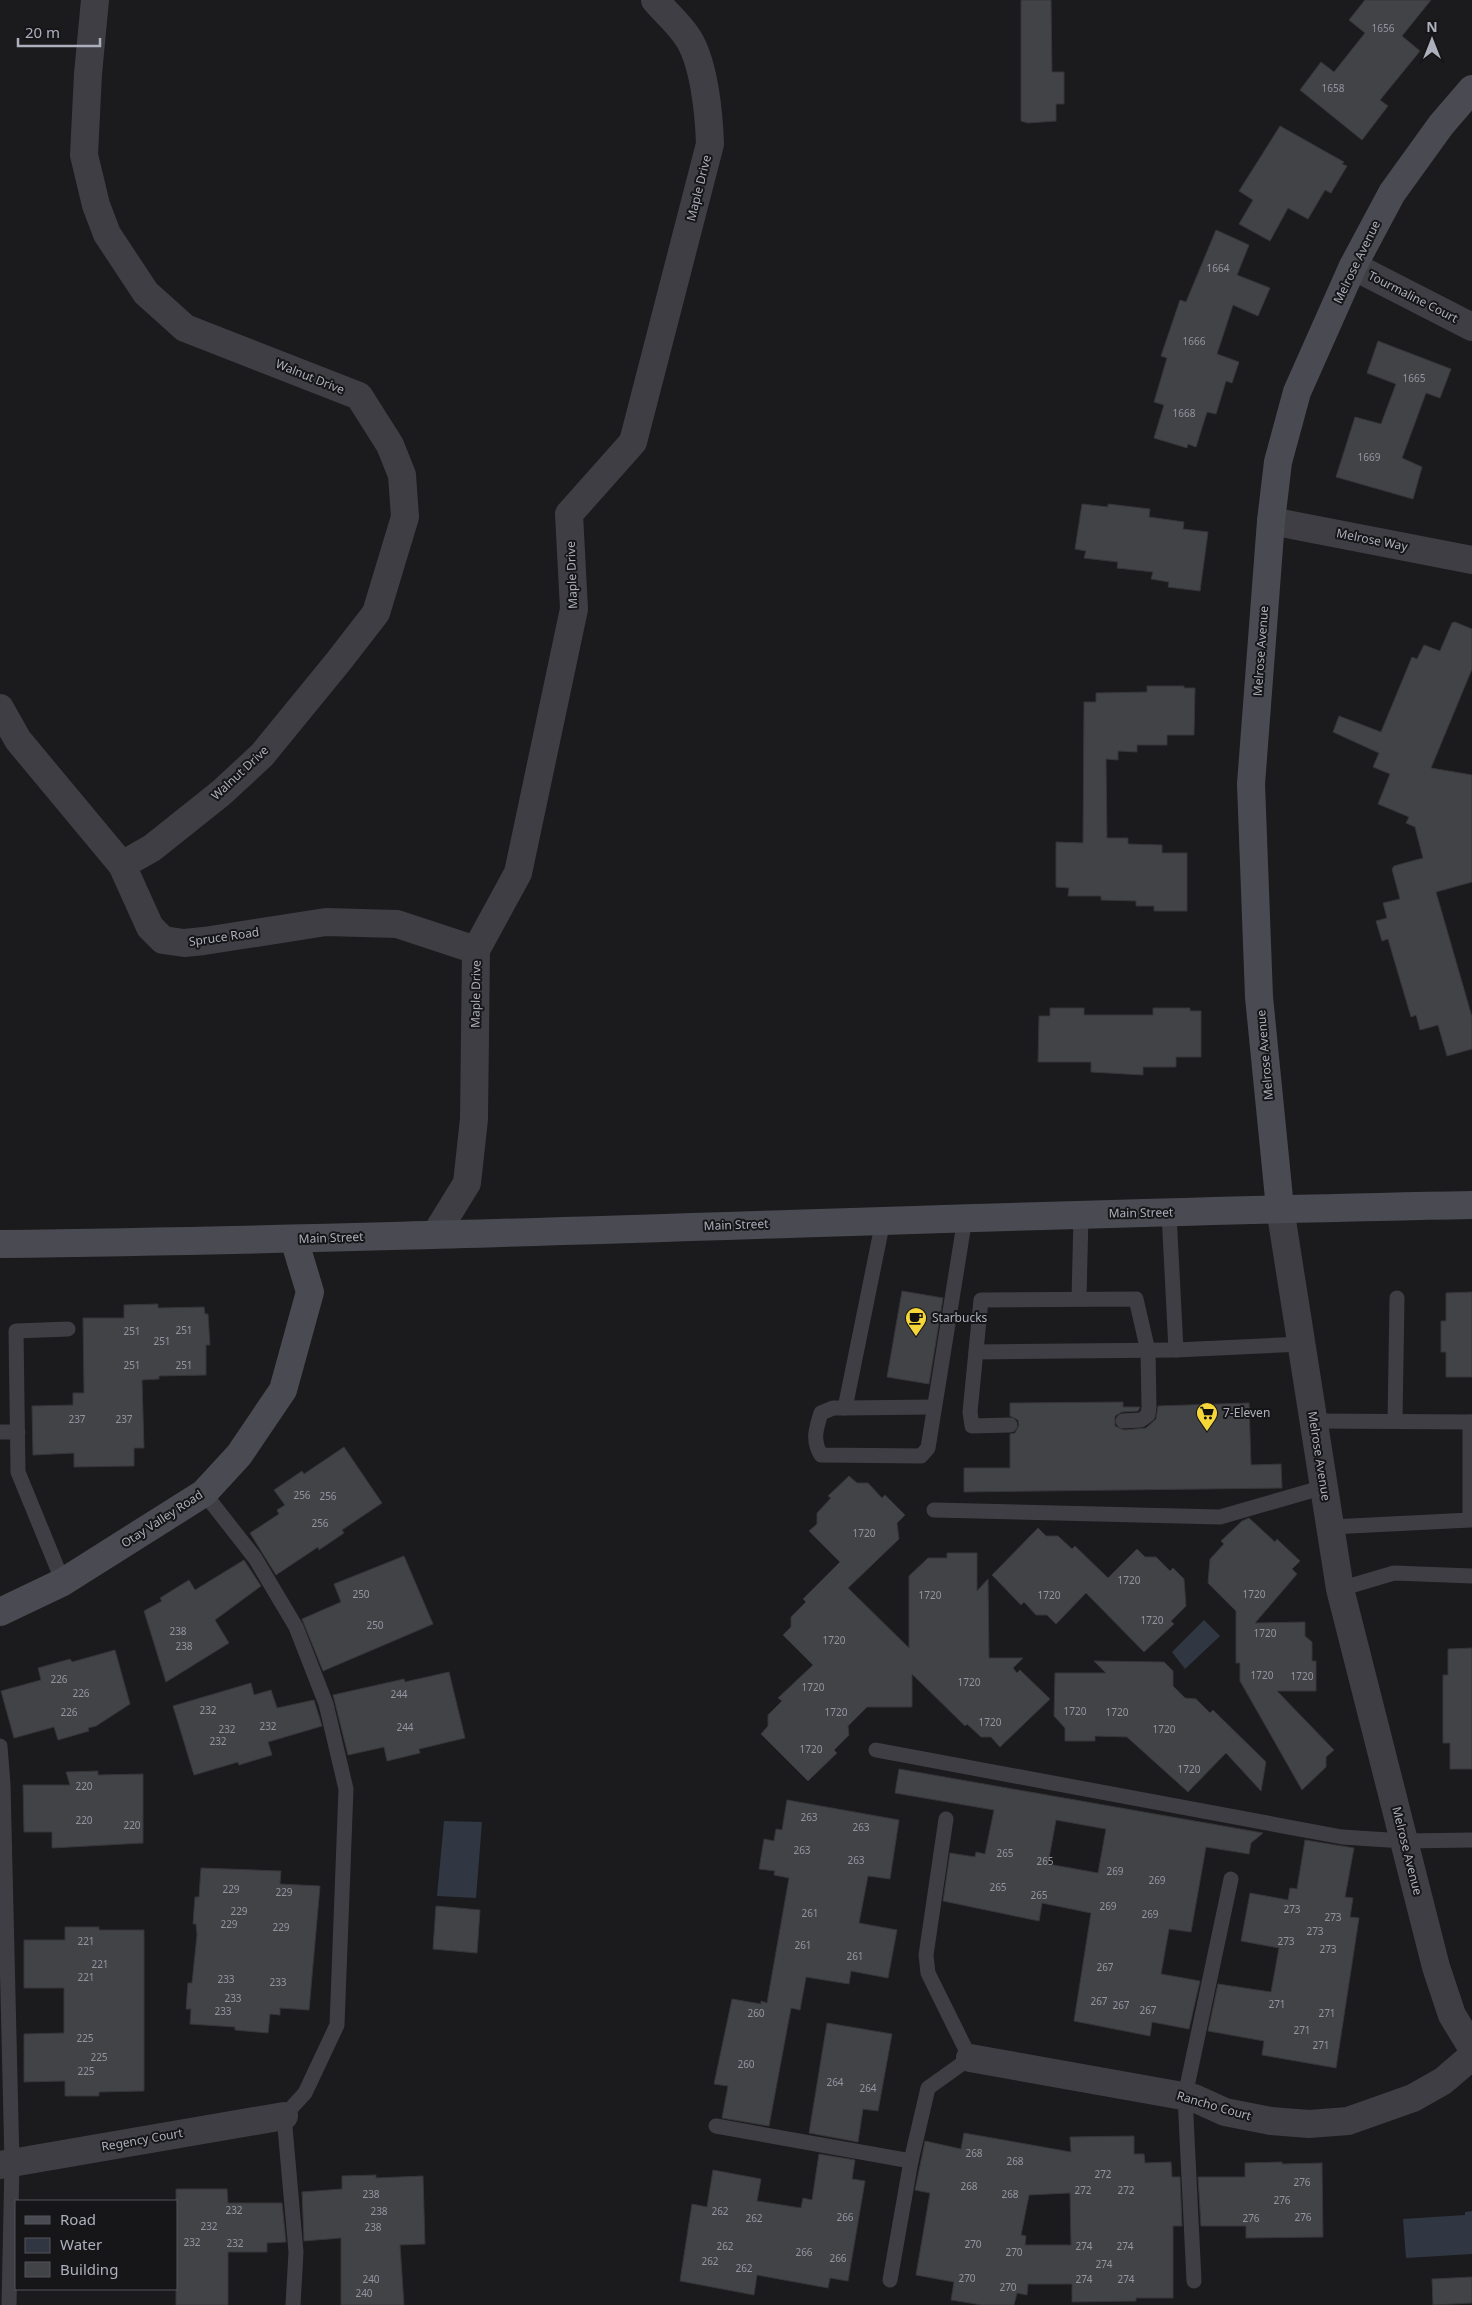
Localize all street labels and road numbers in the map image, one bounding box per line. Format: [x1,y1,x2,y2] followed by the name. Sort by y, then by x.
[682,153,715,223] street label: Maple Drive
[1329,217,1384,306] street label: Melrose Avenue
[1365,267,1462,327] street label: Tourmaline Court
[273,355,347,398] street label: Walnut Drive
[1335,524,1410,555] street label: Melrose Way
[562,541,581,609] street label: Maple Drive
[1249,605,1272,697] street label: Melrose Avenue
[207,741,272,804] street label: Walnut Drive
[188,923,260,950] street label: Spruce Road
[466,960,485,1028] street label: Maple Drive
[1252,1009,1277,1101] street label: Melrose Avenue
[1108,1203,1174,1222] street label: Main Street
[703,1215,769,1234] street label: Main Street
[298,1228,364,1247] street label: Main Street
[1304,1410,1335,1502] street label: Melrose Avenue
[118,1486,206,1551] street label: Otay Valley Road
[1388,1805,1427,1897] street label: Melrose Avenue
[1175,2087,1254,2124] street label: Rancho Court
[100,2124,185,2155] street label: Regency Court

